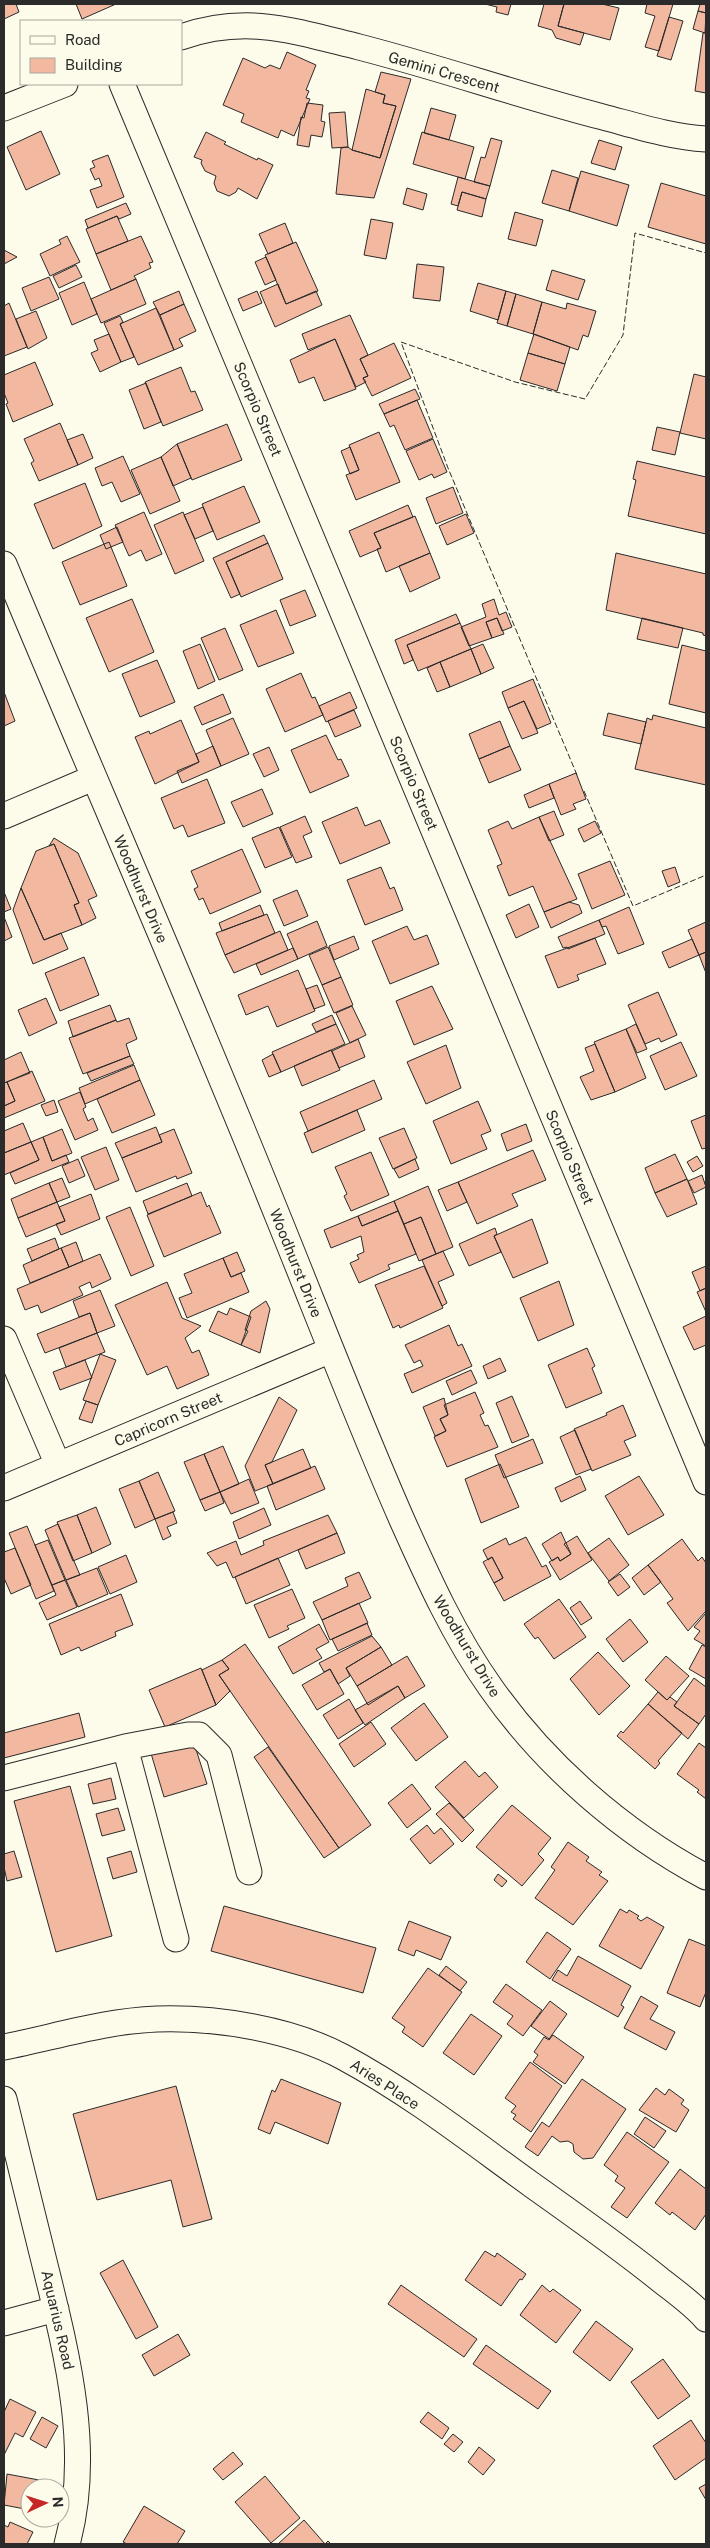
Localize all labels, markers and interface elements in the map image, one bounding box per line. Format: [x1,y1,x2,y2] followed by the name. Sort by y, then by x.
[20,20,182,85] legend
[65,31,101,48] text: Road
[386,48,502,96] street label: Gemini Crescent
[65,56,123,73] text: Building
[230,359,286,459] street label: Scorpio Street
[386,733,442,833] street label: Scorpio Street
[111,832,171,946] street label: Woodhurst Drive
[542,1107,598,1207] street label: Scorpio Street
[266,1206,326,1320] street label: Woodhurst Drive
[111,1389,225,1449] street label: Capricorn Street
[430,1592,504,1700] street label: Woodhurst Drive
[347,2055,423,2113] street label: Aries Place
[38,2269,78,2371] street label: Aquarius Road
[20,2478,70,2528] north arrow
[50,2496,66,2508] text: N

